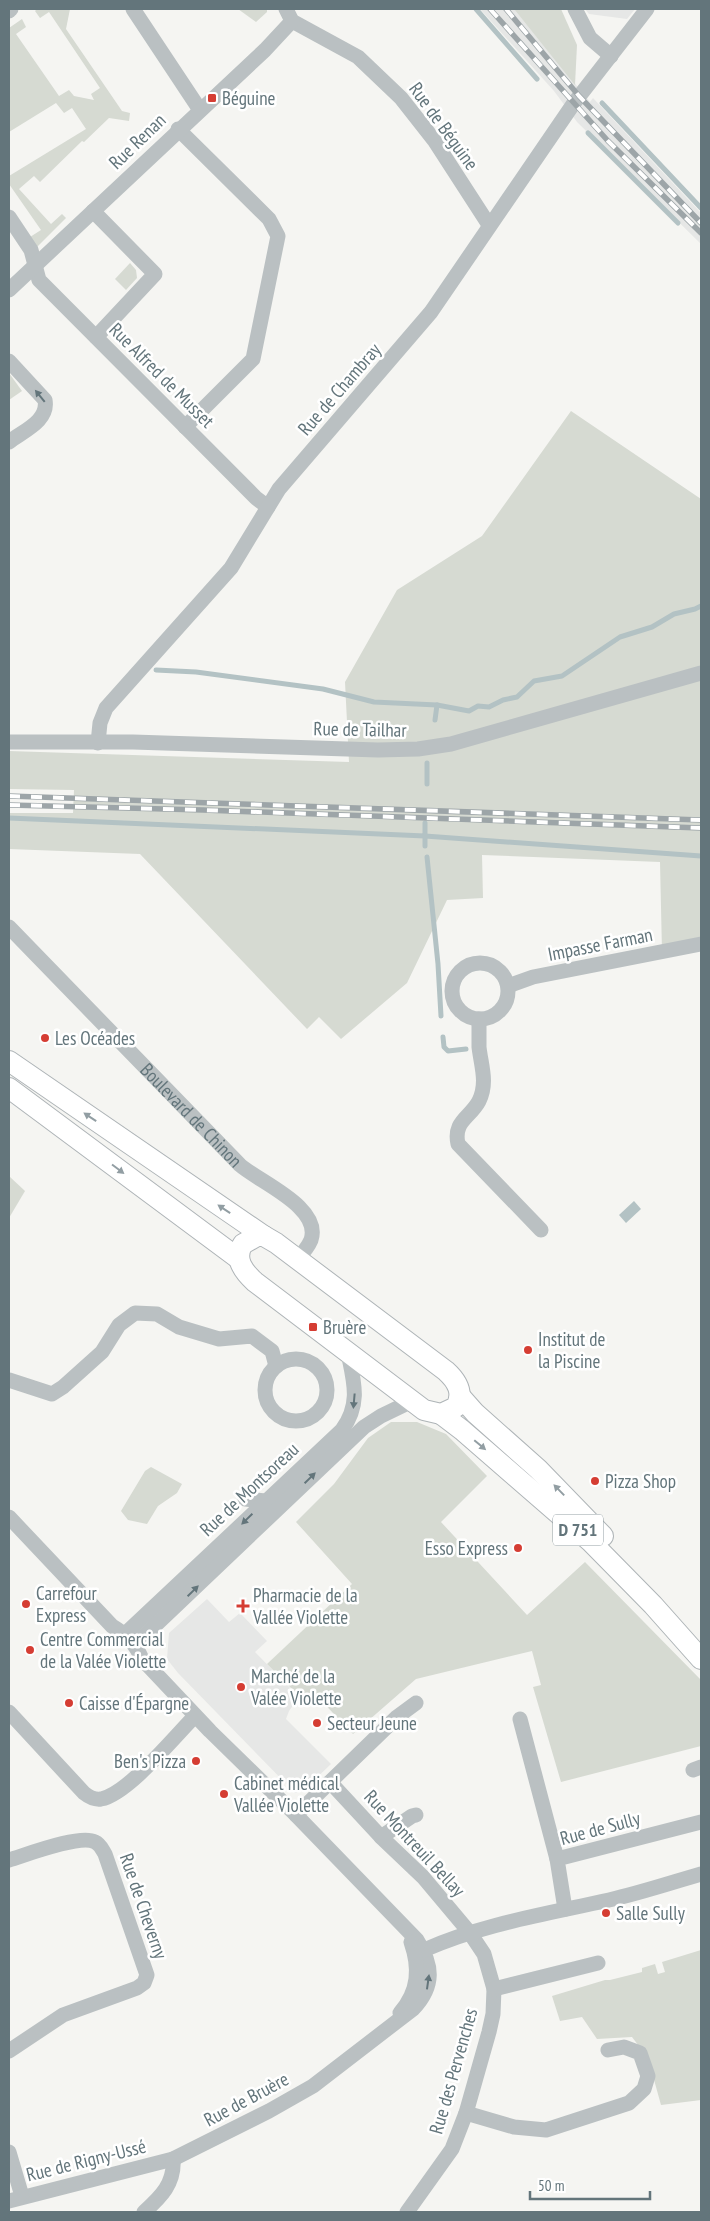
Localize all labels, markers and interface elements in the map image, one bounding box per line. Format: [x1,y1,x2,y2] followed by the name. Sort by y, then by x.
[404,77,484,175] street label: Rue de Béguine
[222,86,276,110] place label: Béguine
[206,92,218,104] marker: Béguine
[104,108,170,174] street label: Rue Renan
[104,317,220,433] street label: Rue Alfred de Musset
[292,337,386,440] street label: Rue de Chambray
[35,389,45,402] one-way arrow
[313,716,408,742] street label: Rue de Tailhar
[546,922,654,966] street label: Impasse Farman
[55,1026,135,1050] place label: Les Océades
[39,1032,51,1044] marker: Les Océades
[135,1058,247,1172] street label: Boulevard de Chinon
[83,1112,97,1122] one-way arrow
[111,1164,124,1175] one-way arrow
[217,1204,231,1214] one-way arrow
[323,1315,366,1339] place label: Bruère
[307,1321,319,1333] marker: Bruère
[538,1327,605,1373] place label: Institut de la Piscine
[522,1344,534,1356] marker: Institut de la Piscine
[350,1393,358,1409] one-way arrow
[194,1437,304,1541] street label: Rue de Montsoreau
[473,1439,486,1450] one-way arrow
[605,1469,676,1493] place label: Pizza Shop
[304,1472,316,1484] one-way arrow
[589,1475,601,1487] marker: Pizza Shop
[553,1485,565,1497] one-way arrow
[241,1513,253,1525] one-way arrow
[553,1514,603,1546] road number: D 751
[425,1536,508,1560] place label: Esso Express
[512,1542,524,1554] marker: Esso Express
[36,1581,97,1627] place label: Carrefour Express
[252,1583,358,1629] place label: Pharmacie de la Vallée Violette
[187,1585,199,1597] one-way arrow
[20,1598,32,1610] marker: Carrefour Express
[237,1600,249,1612] marker: Pharmacie de la Vallée Violette
[40,1627,167,1673] place label: Centre Commercial de la Valée Violette
[24,1644,36,1656] marker: Centre Commercial de la Valée Violette
[250,1664,342,1710] place label: Marché de la Valée Violette
[235,1681,247,1693] marker: Marché de la Valée Violette
[79,1691,189,1715] place label: Caisse d'Épargne
[63,1697,75,1709] marker: Caisse d'Épargne
[327,1711,417,1735] place label: Secteur Jeune
[311,1717,323,1729] marker: Secteur Jeune
[114,1749,186,1773] place label: Ben's Pizza
[190,1755,202,1767] marker: Ben's Pizza
[233,1771,340,1817] place label: Cabinet médical Vallée Violette
[359,1785,471,1902] street label: Rue Montreuil Bellay
[218,1788,230,1800] marker: Cabinet médical Vallée Violette
[557,1806,643,1850] street label: Rue de Sully
[115,1850,174,1963] street label: Rue de Cheverny
[616,1901,686,1925] place label: Salle Sully
[600,1907,612,1919] marker: Salle Sully
[424,1974,432,1990] one-way arrow
[424,2005,482,2137] street label: Rue des Pervenches
[199,2067,293,2131] street label: Rue de Bruère
[24,2134,148,2186] street label: Rue de Rigny-Ussé
[530,2168,650,2200] scale bar
[538,2176,564,2195] text: 50 m

